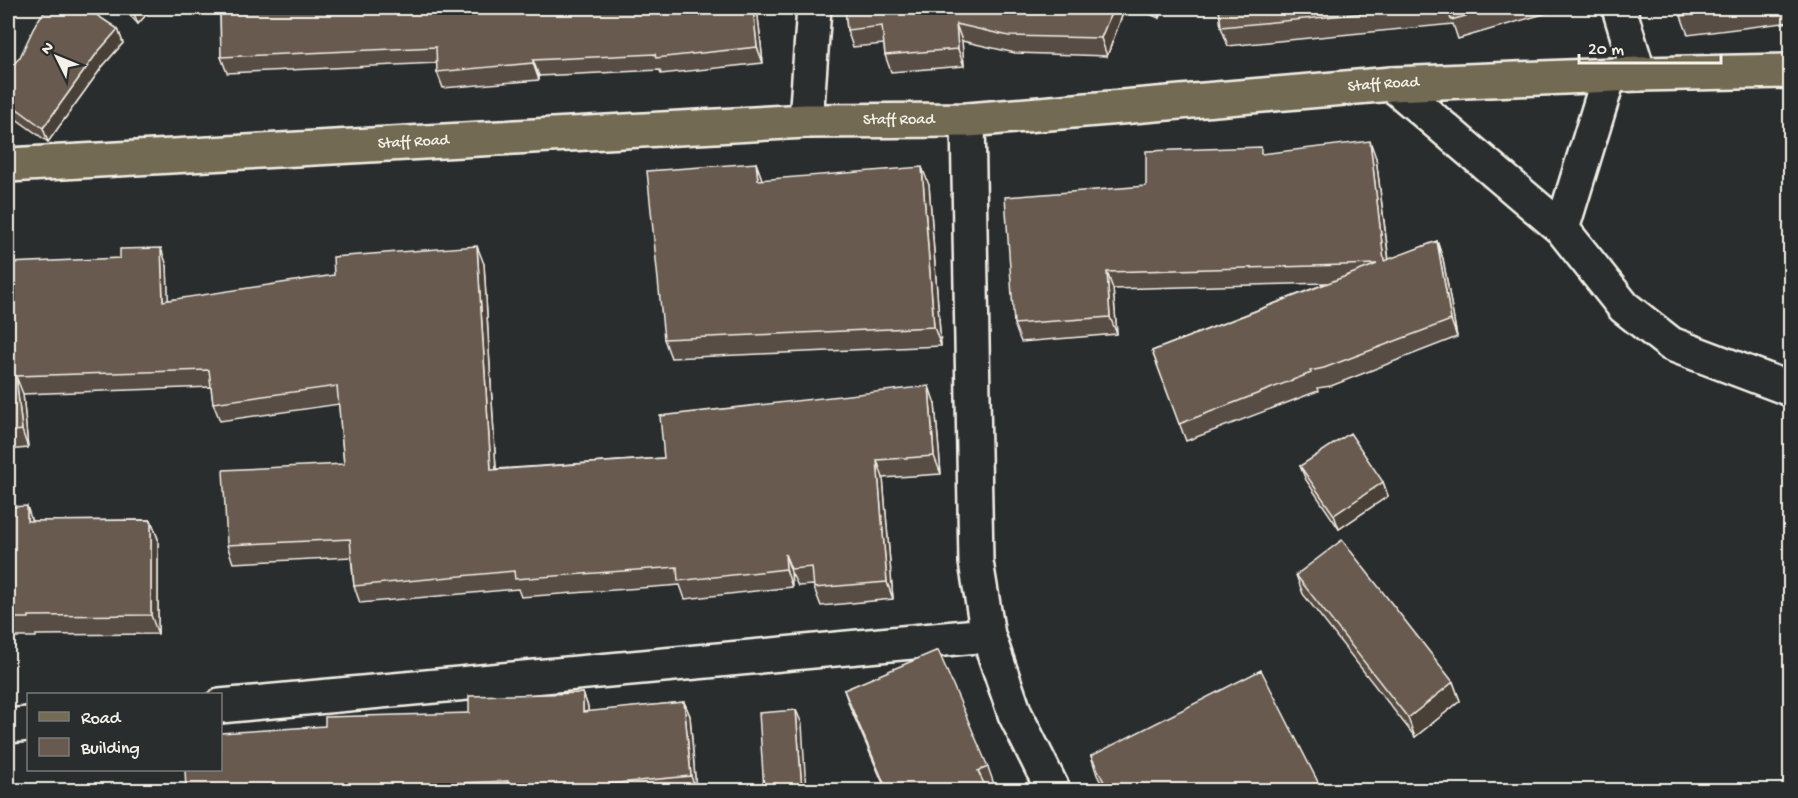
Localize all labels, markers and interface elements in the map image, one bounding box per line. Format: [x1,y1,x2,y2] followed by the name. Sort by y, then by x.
[27,27,87,87] north arrow
[1579,27,1722,65] scale bar
[38,38,59,59] text: N
[1588,40,1624,61] text: 20 m
[1347,73,1421,97] street label: Staff Road
[863,111,936,130] street label: Staff Road
[377,131,451,154] street label: Staff Road
[27,693,222,771] legend
[81,709,122,730] text: Road
[80,739,140,760] text: Building

